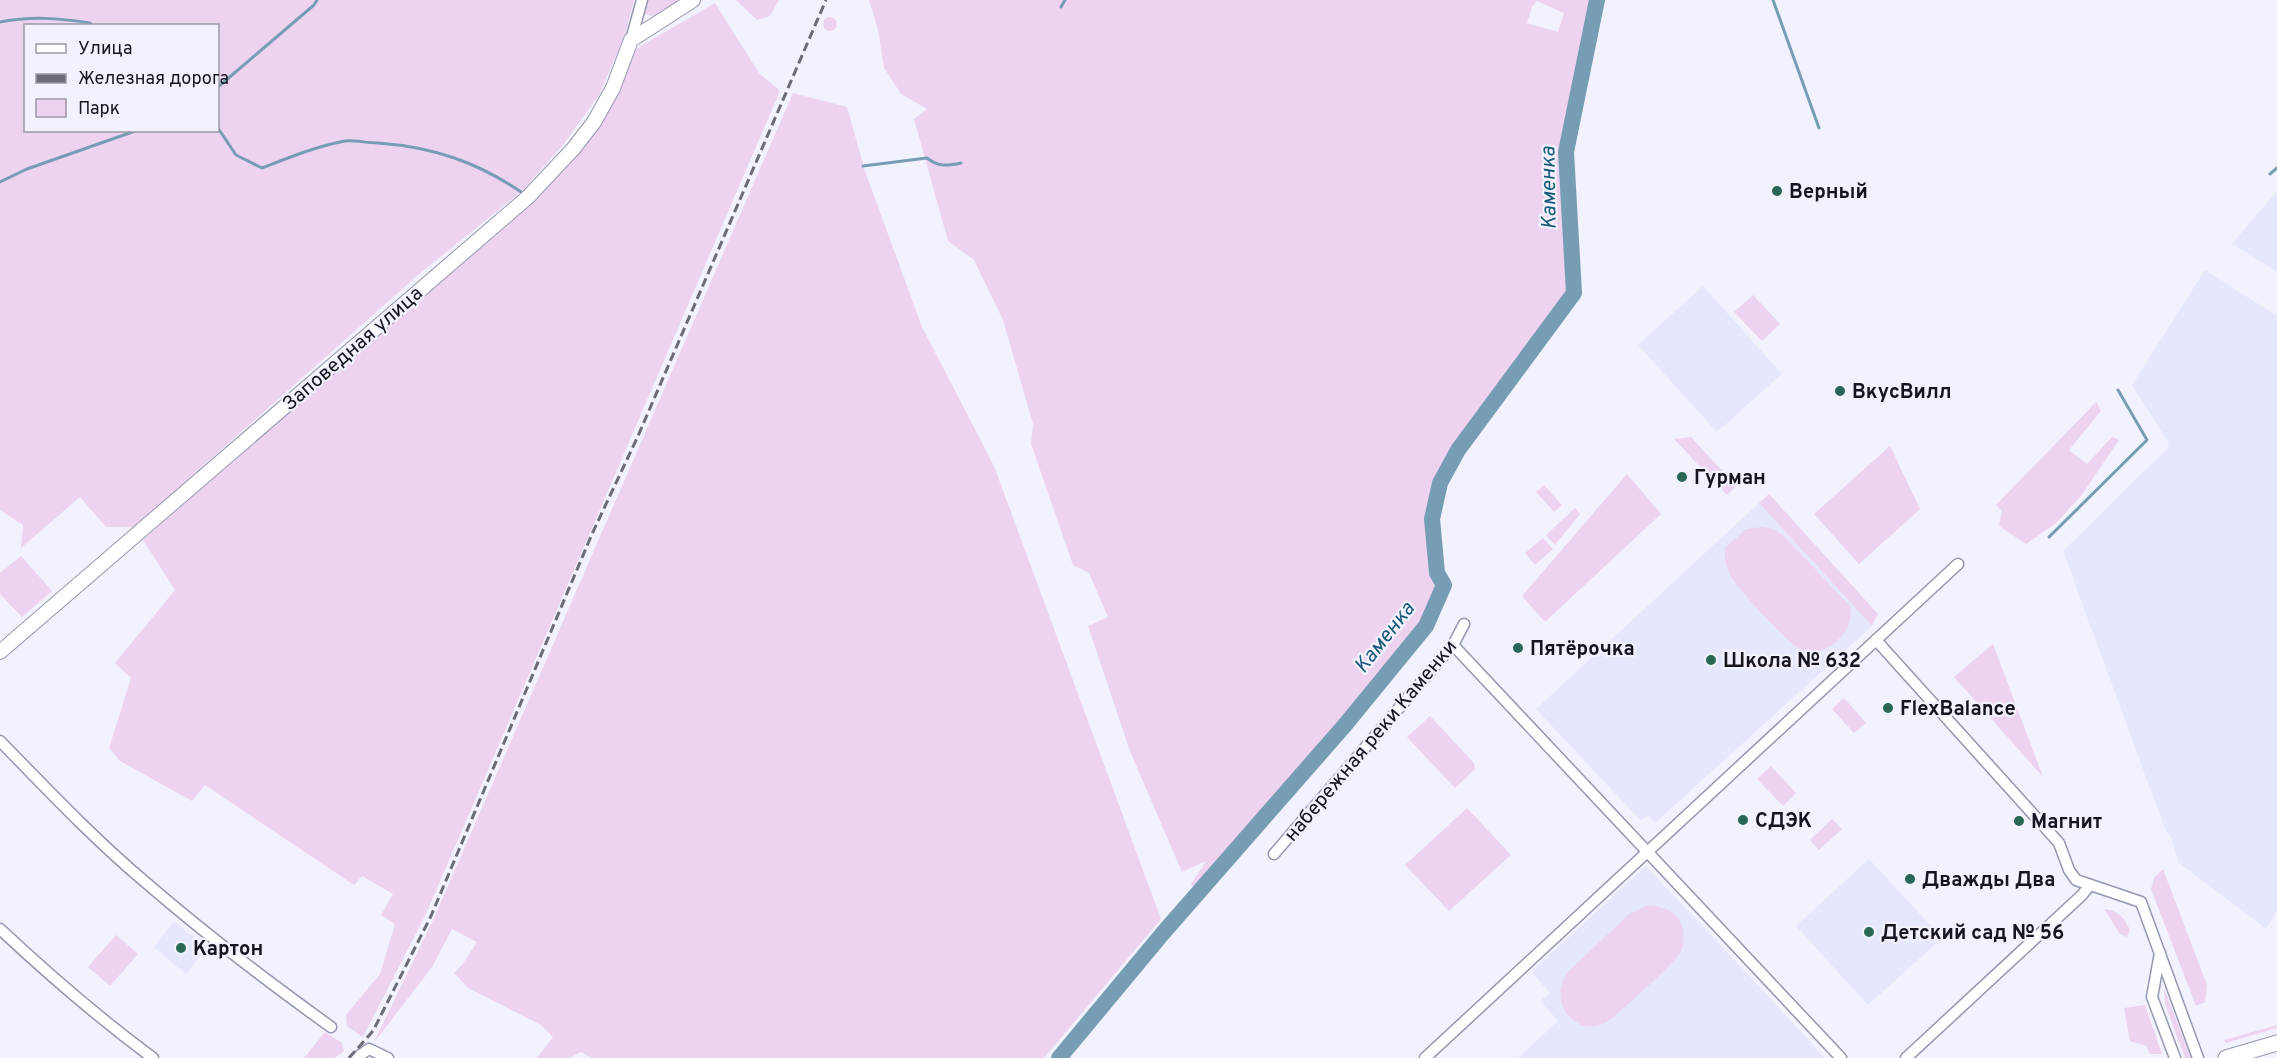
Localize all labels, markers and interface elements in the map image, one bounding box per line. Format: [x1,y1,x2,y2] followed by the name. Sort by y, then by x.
[24,24,219,132] legend
[78,38,132,61] text: Улица
[78,68,229,91] text: Железная дорога
[78,98,120,121] text: Парк
[1535,146,1564,230] water label: Каменка
[1789,180,1868,206] place label: Верный
[1770,184,1784,198] marker: Верный
[278,281,429,418] street label: Заповедная улица
[1852,380,1952,406] place label: ВкусВилл
[1833,384,1847,398] marker: ВкусВилл
[1694,466,1766,492] place label: Гурман
[1675,470,1689,484] marker: Гурман
[1349,597,1422,679] water label: Каменка
[1279,635,1464,848] street label: набережная реки Каменки
[1530,637,1635,663] place label: Пятёрочка
[1511,641,1525,655] marker: Пятёрочка
[1723,649,1861,675] place label: Школа № 632
[1704,653,1718,667] marker: Школа № 632
[1900,697,2016,723] place label: FlexBalance
[1881,701,1895,715] marker: FlexBalance
[1755,809,1812,835] place label: СДЭК
[2031,810,2102,836] place label: Магнит
[1736,813,1750,827] marker: СДЭК
[2012,814,2026,828] marker: Магнит
[1922,868,2055,894] place label: Дважды Два
[1903,872,1917,886] marker: Дважды Два
[1881,921,2064,947] place label: Детский сад № 56
[1862,925,1876,939] marker: Детский сад № 56
[193,937,263,963] place label: Картон
[174,941,188,955] marker: Картон

